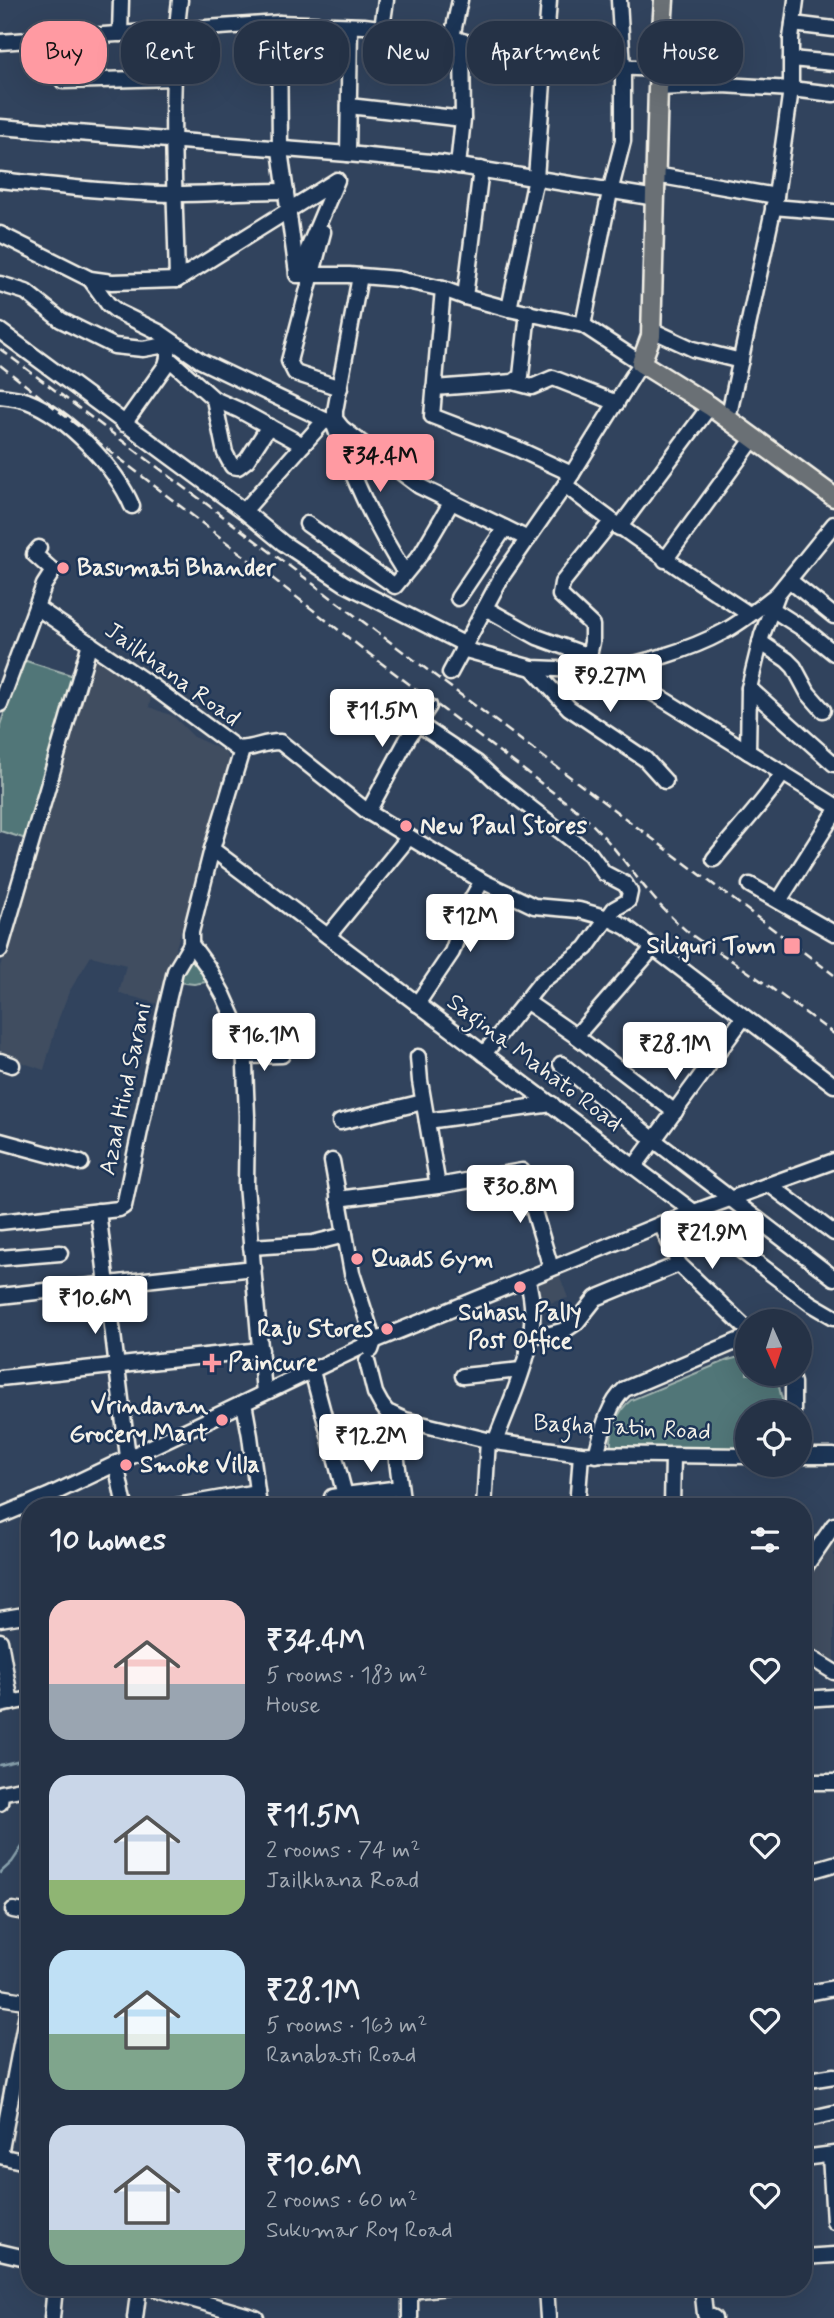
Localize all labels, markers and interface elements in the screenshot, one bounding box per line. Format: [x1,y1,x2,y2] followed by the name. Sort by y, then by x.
[21,21,107,84] chip: Buy
[121,21,220,84] chip: Rent
[234,21,349,84] chip: Filters
[363,21,453,84] chip: New
[467,21,624,84] chip: Apartment
[638,21,743,84] chip: House
[323,434,437,494] pin: ₹34.4M
[342,442,418,472] text: ₹34.4M
[77,553,277,584] place label: Basumati Bhander
[55,560,71,576] marker: Basumati Bhander
[98,615,246,735] street label: Jailkhana Road
[553,654,667,714] pin: ₹9.27M
[574,662,646,692] text: ₹9.27M
[325,690,439,749] pin: ₹11.5M
[346,697,418,727] text: ₹11.5M
[420,811,587,842] place label: New Paul Stores
[398,818,414,834] marker: New Paul Stores
[429,894,511,954] pin: ₹12M
[442,902,498,932] text: ₹12M
[647,931,776,963] place label: Siliguri Town
[782,936,802,956] marker: Siliguri Town
[438,987,628,1142] street label: Sagina Mahato Road
[93,1000,159,1178] street label: Azad Hind Sarani
[207,1014,321,1073] pin: ₹16.1M
[228,1021,300,1051] text: ₹16.1M
[618,1023,732,1082] pin: ₹28.1M
[639,1030,711,1060] text: ₹28.1M
[463,1166,577,1225] pin: ₹30.8M
[483,1173,557,1203] text: ₹30.8M
[655,1212,769,1271] pin: ₹21.9M
[677,1219,747,1249] text: ₹21.9M
[371,1244,493,1275] place label: Quads Gym
[349,1251,365,1267] marker: Quads Gym
[38,1276,152,1336] pin: ₹10.6M
[512,1279,528,1295] marker: Suhash Pally Post Office
[58,1284,132,1314] text: ₹10.6M
[458,1298,582,1357] place label: Suhash Pally Post Office
[735,1309,812,1386] north arrow
[735,1309,812,1477] map controls
[257,1314,374,1345] place label: Raju Stores
[379,1321,395,1337] marker: Raju Stores
[228,1348,318,1379] place label: Paincure
[202,1353,222,1373] marker: Paincure
[69,1391,209,1450] place label: Vrindavan Grocery Mart
[735,1400,812,1477] button: locate
[532,1408,712,1451] street label: Bagha Jatin Road
[214,1412,230,1428] marker: Vrindavan Grocery Mart
[314,1414,428,1474] pin: ₹12.2M
[335,1422,407,1452] text: ₹12.2M
[140,1450,260,1481] place label: Smoke Villa
[118,1457,134,1473] marker: Smoke Villa
[49,1521,166,1560] text: 10 homes
[746,1521,784,1559] icon: filters
[266,1622,365,1661] text: ₹34.4M
[105,1628,189,1712] icon: home
[746,1651,784,1689] icon: heart
[266,1661,427,1691] text: 5 rooms · 183 m²
[266,1691,320,1721] text: House
[266,1797,360,1836] text: ₹11.5M
[105,1803,189,1887] icon: home
[746,1826,784,1864] icon: heart
[266,1836,421,1866] text: 2 rooms · 74 m²
[266,1866,419,1896] text: Jailkhana Road
[266,1972,360,2011] text: ₹28.1M
[105,1978,189,2062] icon: home
[746,2001,784,2039] icon: heart
[266,2011,428,2041] text: 5 rooms · 163 m²
[266,2041,416,2071] text: Ranabasti Road
[266,2147,362,2186] text: ₹10.6M
[105,2153,189,2237] icon: home
[746,2176,784,2214] icon: heart
[266,2186,418,2216] text: 2 rooms · 60 m²
[266,2216,453,2246] text: Sukumar Roy Road

